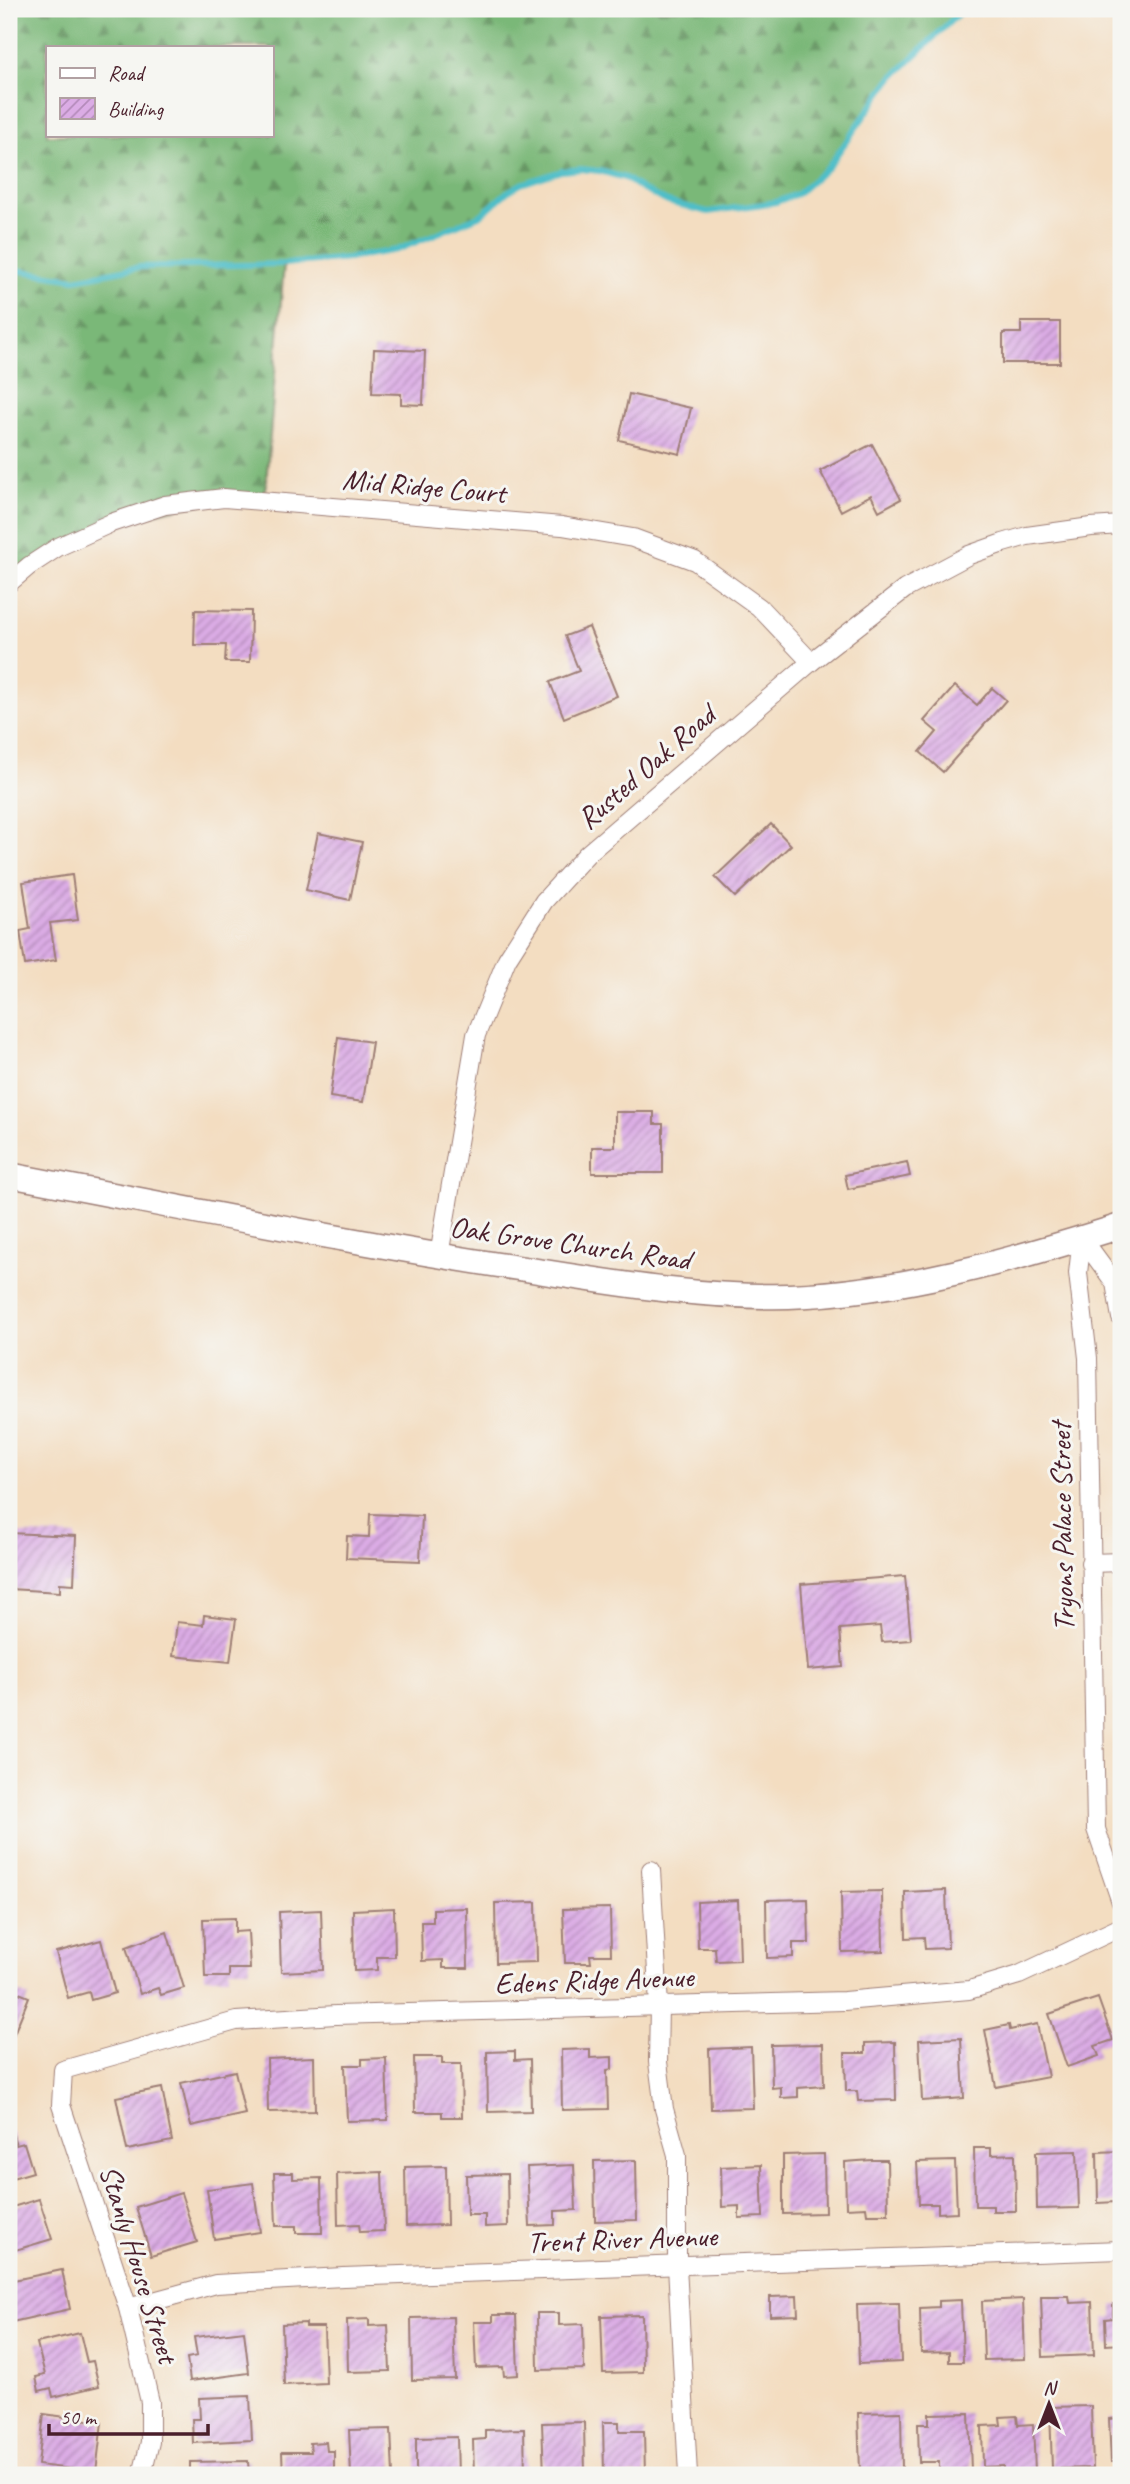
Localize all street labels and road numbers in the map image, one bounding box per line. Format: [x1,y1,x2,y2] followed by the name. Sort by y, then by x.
[341,460,510,512] street label: Mid Ridge Court
[569,694,726,837] street label: Rusted Oak Road
[447,1207,697,1279] street label: Oak Grove Church Road
[1041,1418,1083,1632] street label: Tryons Palace Street
[494,1957,696,2002] street label: Edens Ridge Avenue
[91,2160,188,2370] street label: Stanly House Street
[526,2217,720,2261] street label: Trent River Avenue

